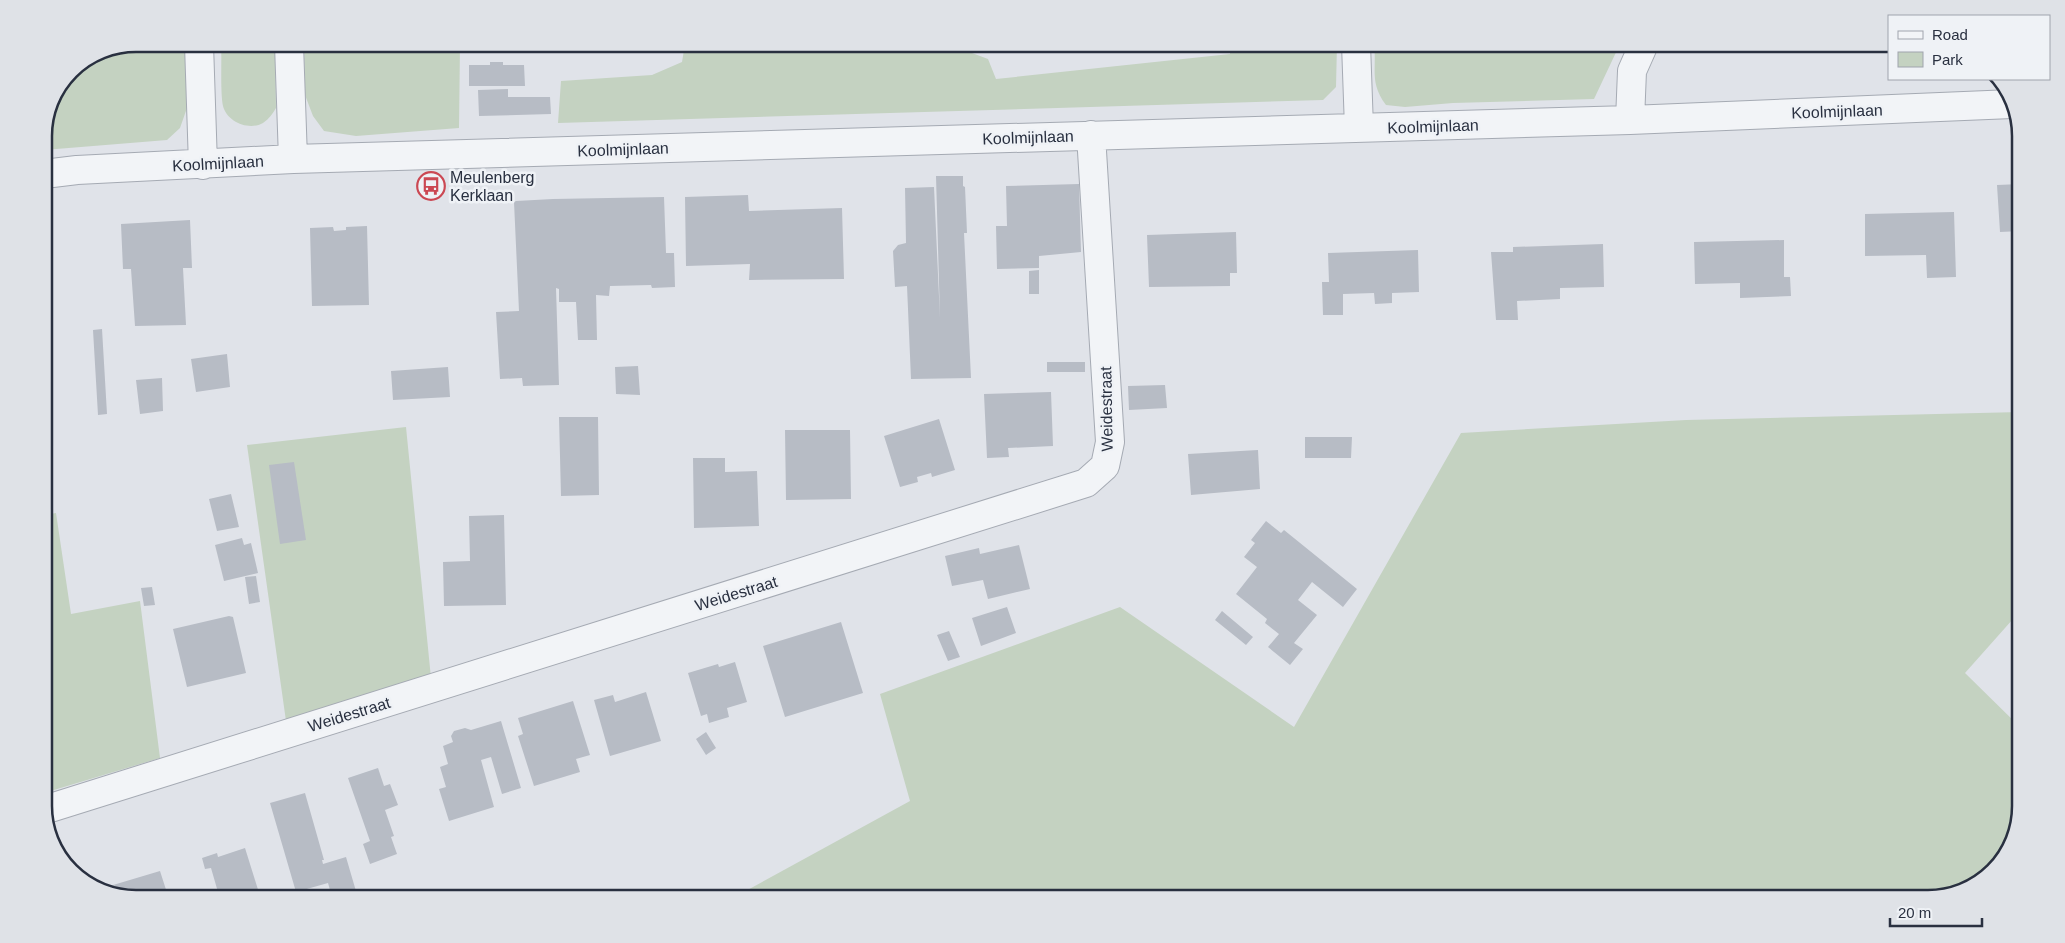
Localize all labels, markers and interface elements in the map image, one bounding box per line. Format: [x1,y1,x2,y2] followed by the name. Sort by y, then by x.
[1888,15,2050,80] legend
[1932,26,1968,43] text: Road
[1932,51,1963,68] text: Park
[1791,101,1883,122] street label: Koolmijnlaan
[1387,116,1479,137] street label: Koolmijnlaan
[982,127,1074,148] street label: Koolmijnlaan
[577,139,669,160] street label: Koolmijnlaan
[172,153,264,174] street label: Koolmijnlaan
[450,169,535,204] place label: Meulenberg Kerklaan
[416,171,446,201] bus stop icon: Meulenberg Kerklaan
[1097,366,1116,452] street label: Weidestraat
[693,573,780,614] street label: Weidestraat
[306,694,393,735] street label: Weidestraat
[1890,896,1982,928] scale bar
[1898,904,1931,921] text: 20 m

